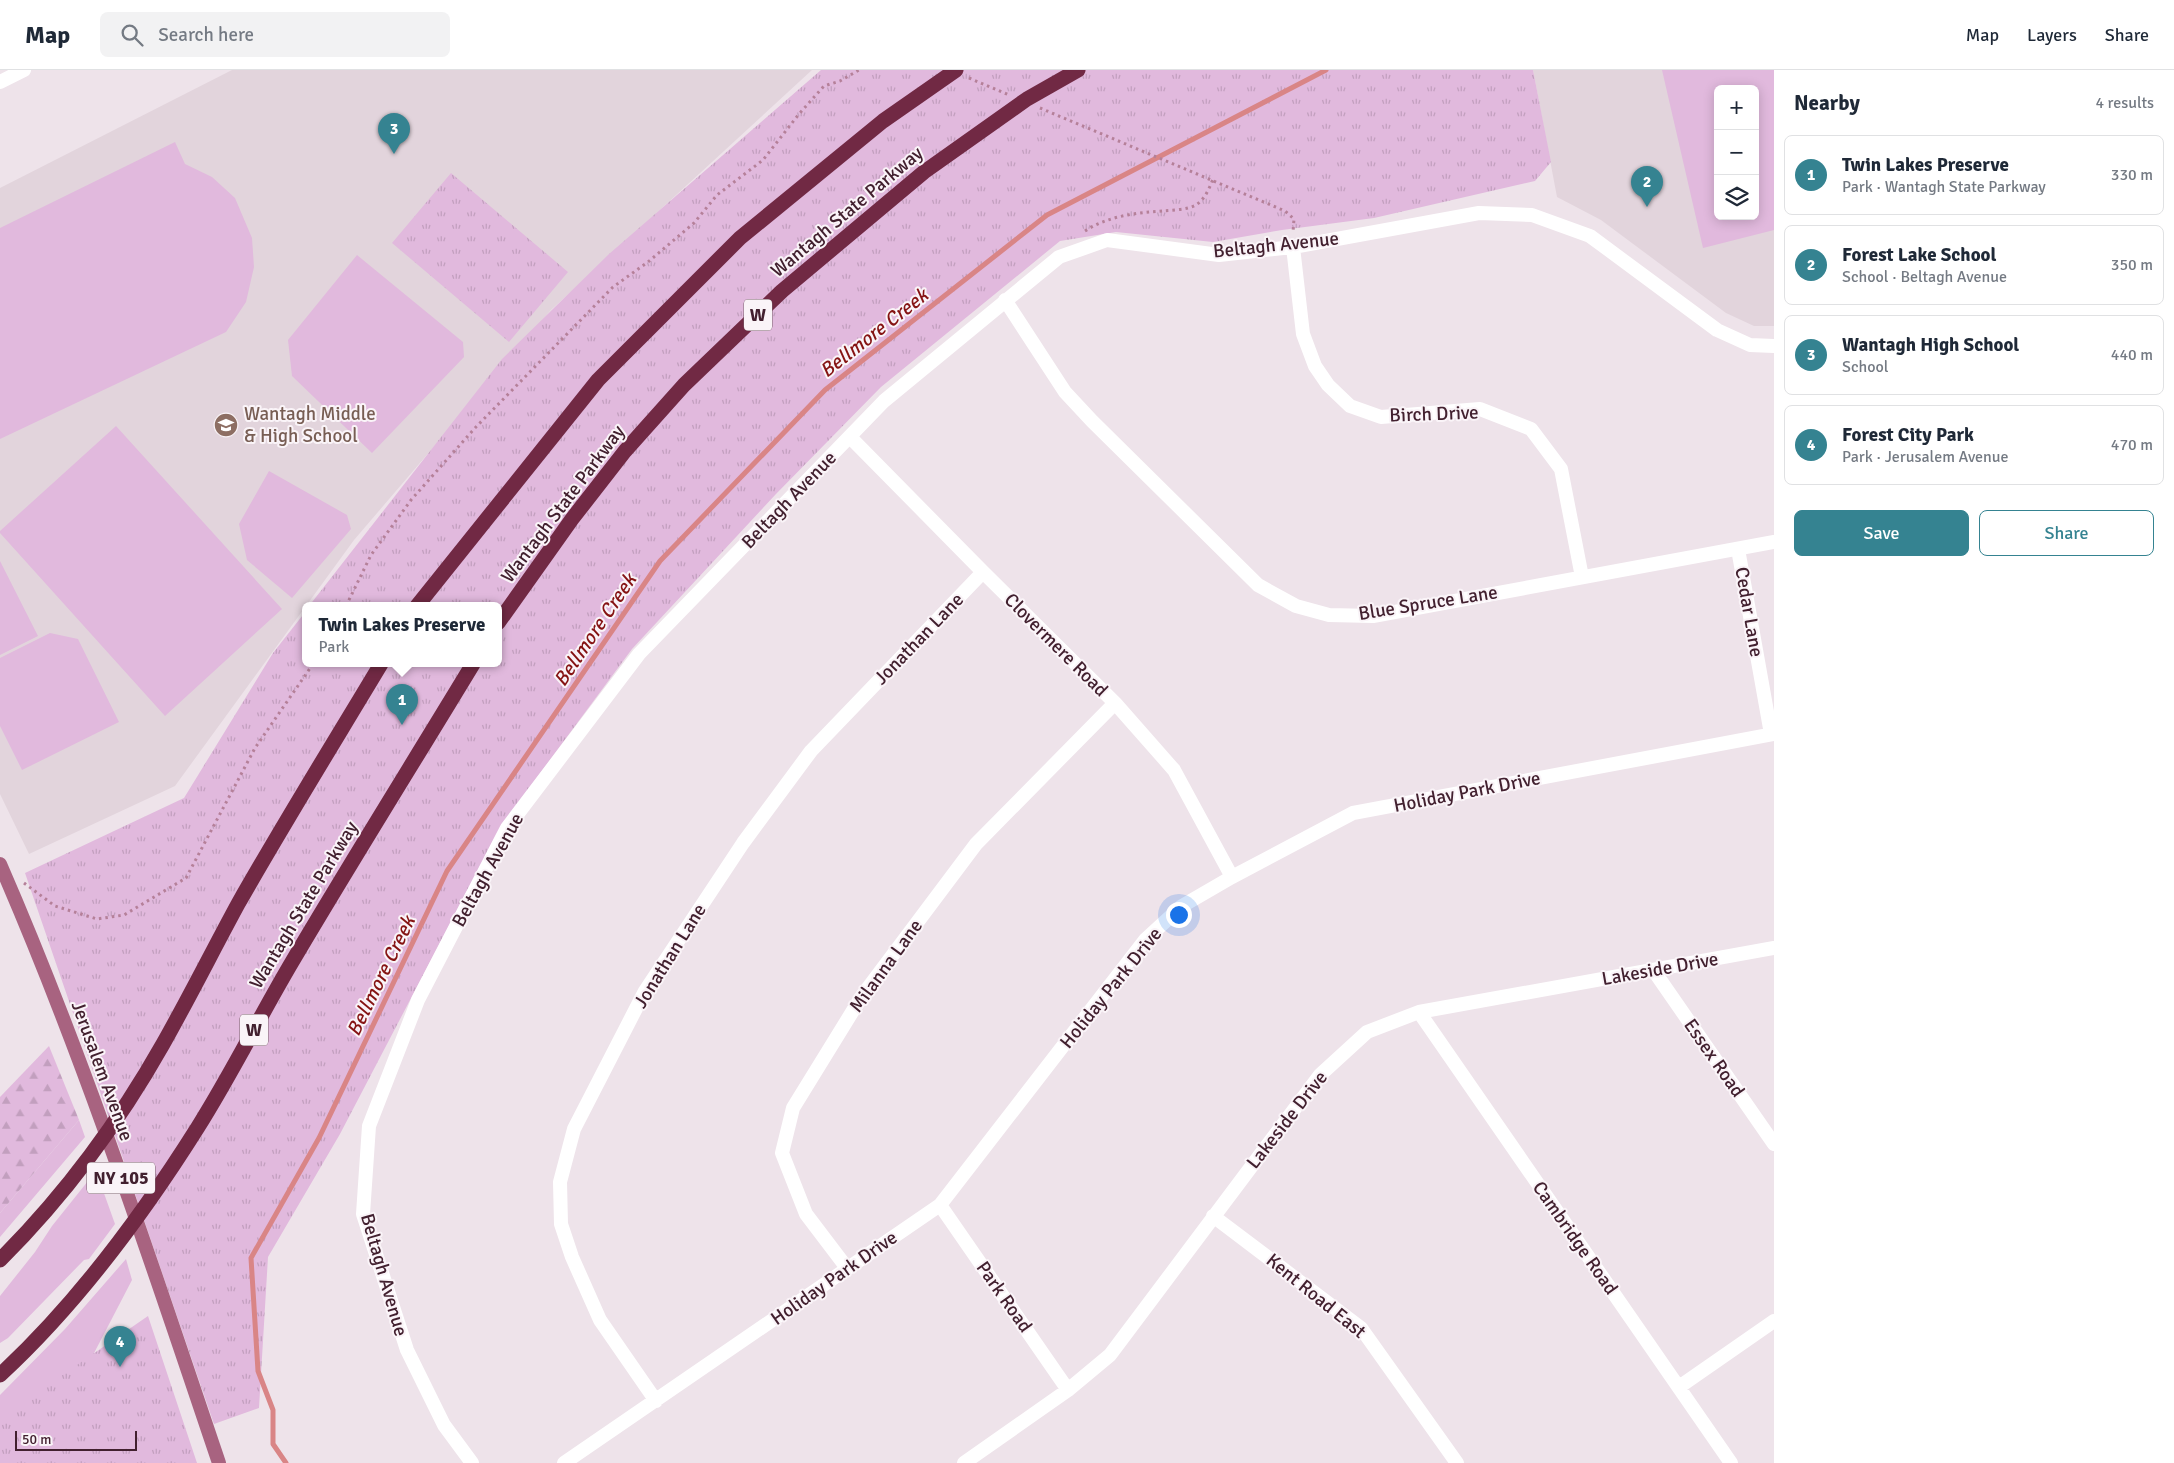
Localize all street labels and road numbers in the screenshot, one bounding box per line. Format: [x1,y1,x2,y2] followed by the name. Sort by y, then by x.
[766,141,928,283] street label: Wantagh State Parkway
[1212,226,1340,264] street label: Beltagh Avenue
[744,300,772,330] road number: W
[1389,400,1479,428] street label: Birch Drive
[496,420,630,588] street label: Wantagh State Parkway
[736,446,842,554] street label: Beltagh Avenue
[1729,565,1769,659] street label: Cedar Lane
[1357,580,1499,626] street label: Blue Spruce Lane
[869,588,969,690] street label: Jonathan Lane
[999,588,1113,702] street label: Clovermere Road
[1392,766,1542,818] street label: Holiday Park Drive
[447,809,529,931] street label: Beltagh Avenue
[244,817,364,993] street label: Wantagh State Parkway
[628,899,712,1013] street label: Jonathan Lane
[844,915,928,1017] street label: Milanna Lane
[1055,923,1167,1053] street label: Holiday Park Drive
[1600,947,1720,991] street label: Lakeside Drive
[66,998,138,1144] street label: Jerusalem Avenue
[240,1014,268,1046] road number: W
[1678,1014,1750,1102] street label: Essex Road
[1241,1066,1333,1174] street label: Lakeside Drive
[87,1162,155,1194] road number: NY 105
[1527,1177,1623,1299] street label: Cambridge Road
[355,1211,413,1339] street label: Beltagh Avenue
[766,1225,902,1331] street label: Holiday Park Drive
[1261,1248,1371,1344] street label: Kent Road East
[971,1257,1037,1337] street label: Park Road

